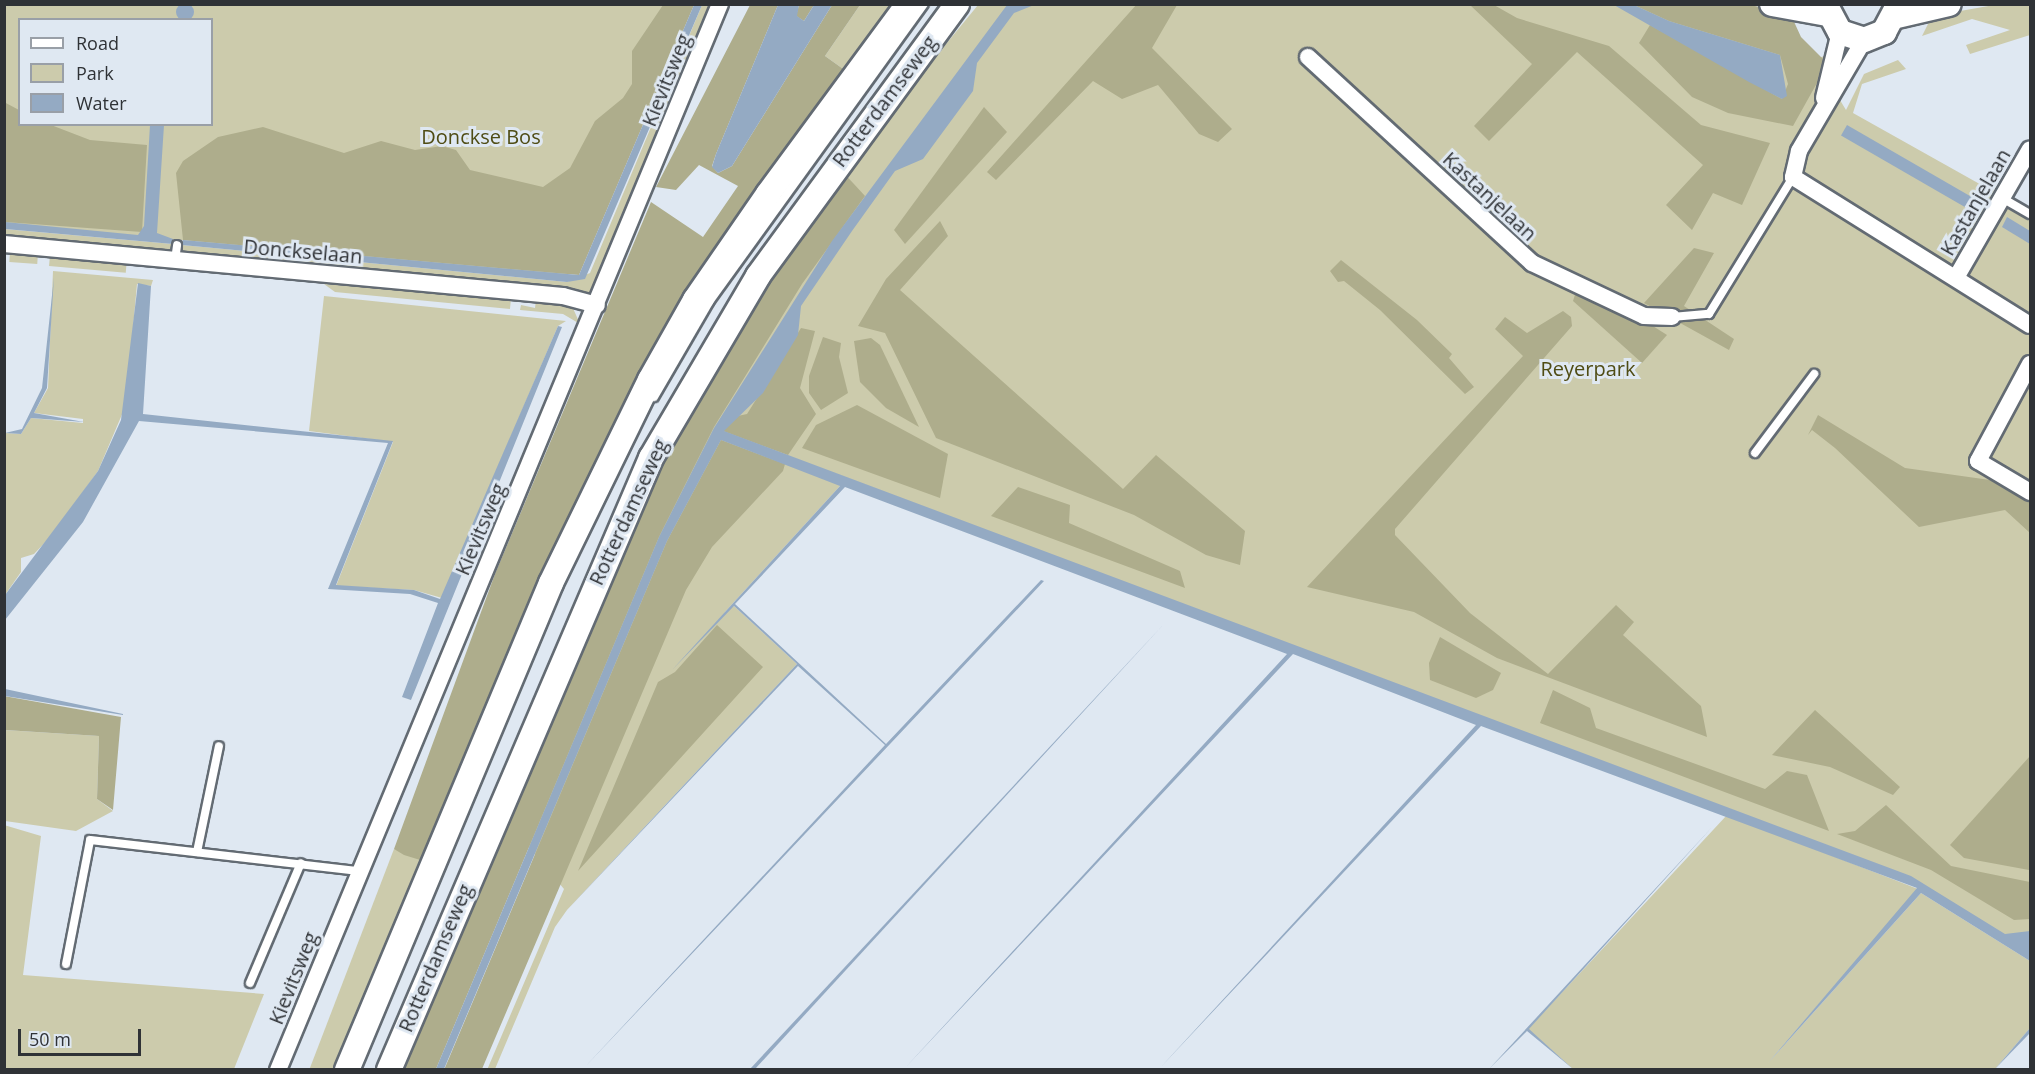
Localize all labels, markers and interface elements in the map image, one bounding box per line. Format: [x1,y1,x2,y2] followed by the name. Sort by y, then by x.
[18,18,213,126] legend
[637,30,695,130] street label: Kievitsweg
[76,31,119,55] text: Road
[827,31,941,171] street label: Rotterdamseweg
[76,61,114,85] text: Park
[76,91,127,115] text: Water
[421,124,541,148] park label: Donckse Bos
[1935,144,2015,260] street label: Kastanjelaan
[1438,147,1542,245] street label: Kastanjelaan
[243,234,363,268] street label: Donckselaan
[1540,356,1636,380] park label: Reyerpark
[584,435,672,589] street label: Rotterdamseweg
[450,479,510,579] street label: Kievitsweg
[393,880,477,1036] street label: Rotterdamseweg
[264,928,322,1028] street label: Kievitsweg
[21,1017,144,1055] scale bar
[29,1027,71,1051] text: 50 m

